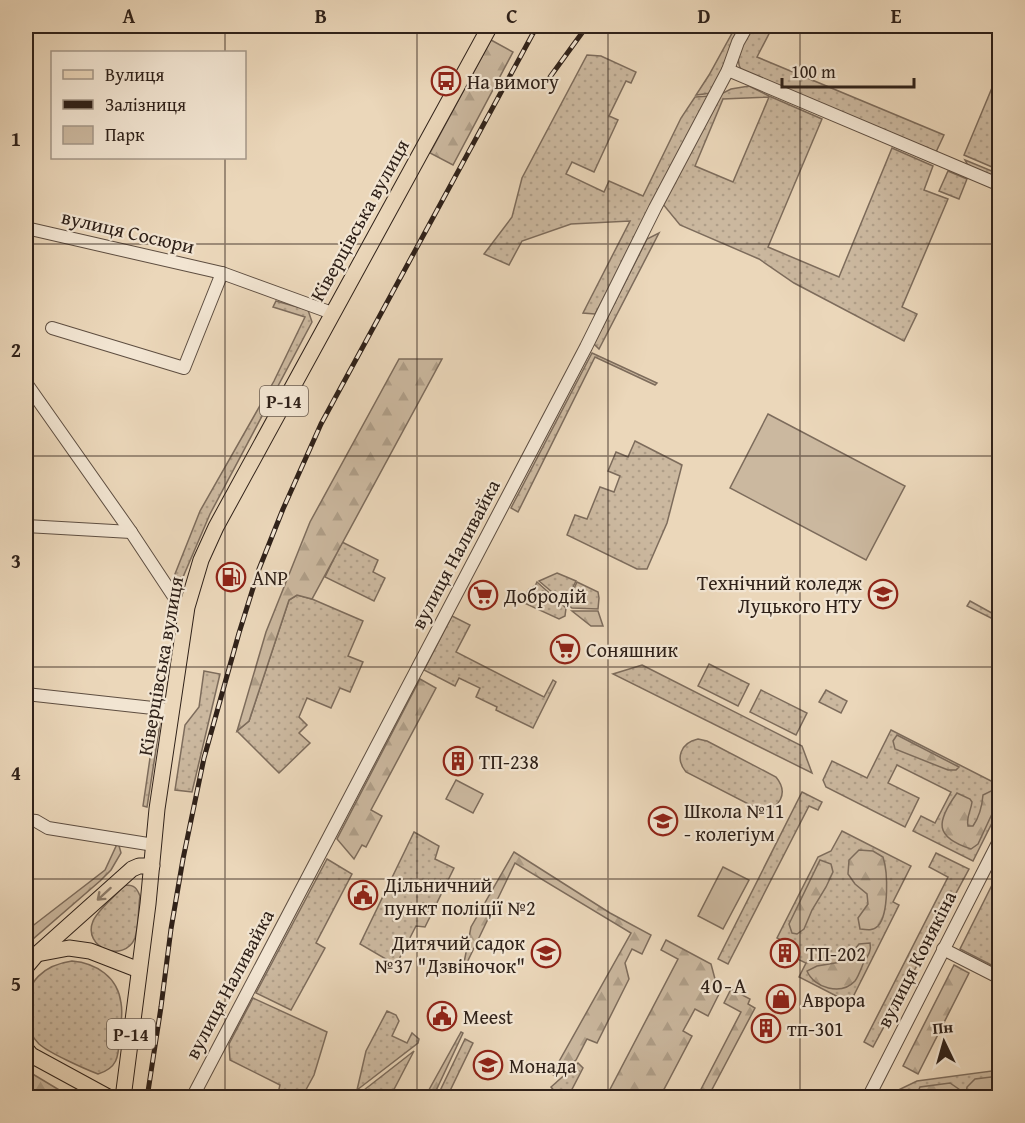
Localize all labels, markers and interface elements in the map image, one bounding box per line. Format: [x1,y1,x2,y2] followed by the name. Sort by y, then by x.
[123,1,136,30] text: A
[315,1,327,30] text: B
[506,1,518,30] text: C
[697,1,711,30] text: D
[891,1,902,30] text: E
[51,51,246,159] legend
[782,51,914,89] scale bar
[791,58,836,85] text: 100 m
[105,61,164,88] text: Вулиця
[430,65,462,97] bus stop icon: На вимогу
[467,67,559,96] place label: На вимогу
[105,91,186,118] text: Залізниця
[105,121,145,148] text: Парк
[11,124,21,153] text: 1
[302,134,416,306] street label: Ківерцівська вулиця
[59,202,198,260] street label: вулиця Сосюри
[11,335,21,364] text: 2
[260,386,308,416] road number: Р-14
[403,474,507,634] street label: вулиця Наливайка
[11,546,21,575] text: 3
[215,561,247,593] fuel station icon: ANP
[252,563,288,592] place label: ANP
[697,568,863,620] place label: Технічний коледж Луцького НТУ
[130,574,190,758] street label: Ківерцівська вулиця
[867,578,899,610] school or university icon: Технічний коледж Луцького НТУ
[467,579,499,611] supermarket icon: Добродій
[503,581,587,610] place label: Добродій
[549,633,581,665] supermarket icon: Соняшник
[586,635,678,664] place label: Соняшник
[442,745,474,777] building icon: ТП-238
[479,747,539,776] place label: ТП-238
[11,758,21,787] text: 4
[684,796,784,848] place label: Школа №11 - колегіум
[647,805,679,837] school or university icon: Школа №11 - колегіум
[383,870,536,922] place label: Дільничний пункт поліції №2
[347,879,379,911] public building icon: Дільничний пункт поліції №2
[869,885,963,1032] street label: вулиця Конякіна
[97,887,112,901] one-way arrow
[177,904,281,1064] street label: вулиця Наливайка
[375,928,526,980] place label: Дитячий садок №37 "Дзвіночок"
[530,937,562,969] school or university icon: Дитячий садок №37 "Дзвіночок"
[769,937,801,969] building icon: ТП-202
[806,939,866,968] place label: ТП-202
[11,969,21,998] text: 5
[700,969,748,1001] district label: 40-А
[765,983,797,1015] shop icon: Аврора
[802,985,866,1014] place label: Аврора
[426,1000,458,1032] public building icon: Meest
[463,1002,513,1031] place label: Meest
[750,1012,782,1044] building icon: тп-301
[914,1012,974,1072] north arrow
[787,1014,844,1043] place label: тп-301
[931,1014,954,1040] text: Пн
[107,1019,155,1049] road number: Р-14
[472,1049,504,1081] school or university icon: Монада
[509,1051,577,1080] place label: Монада

